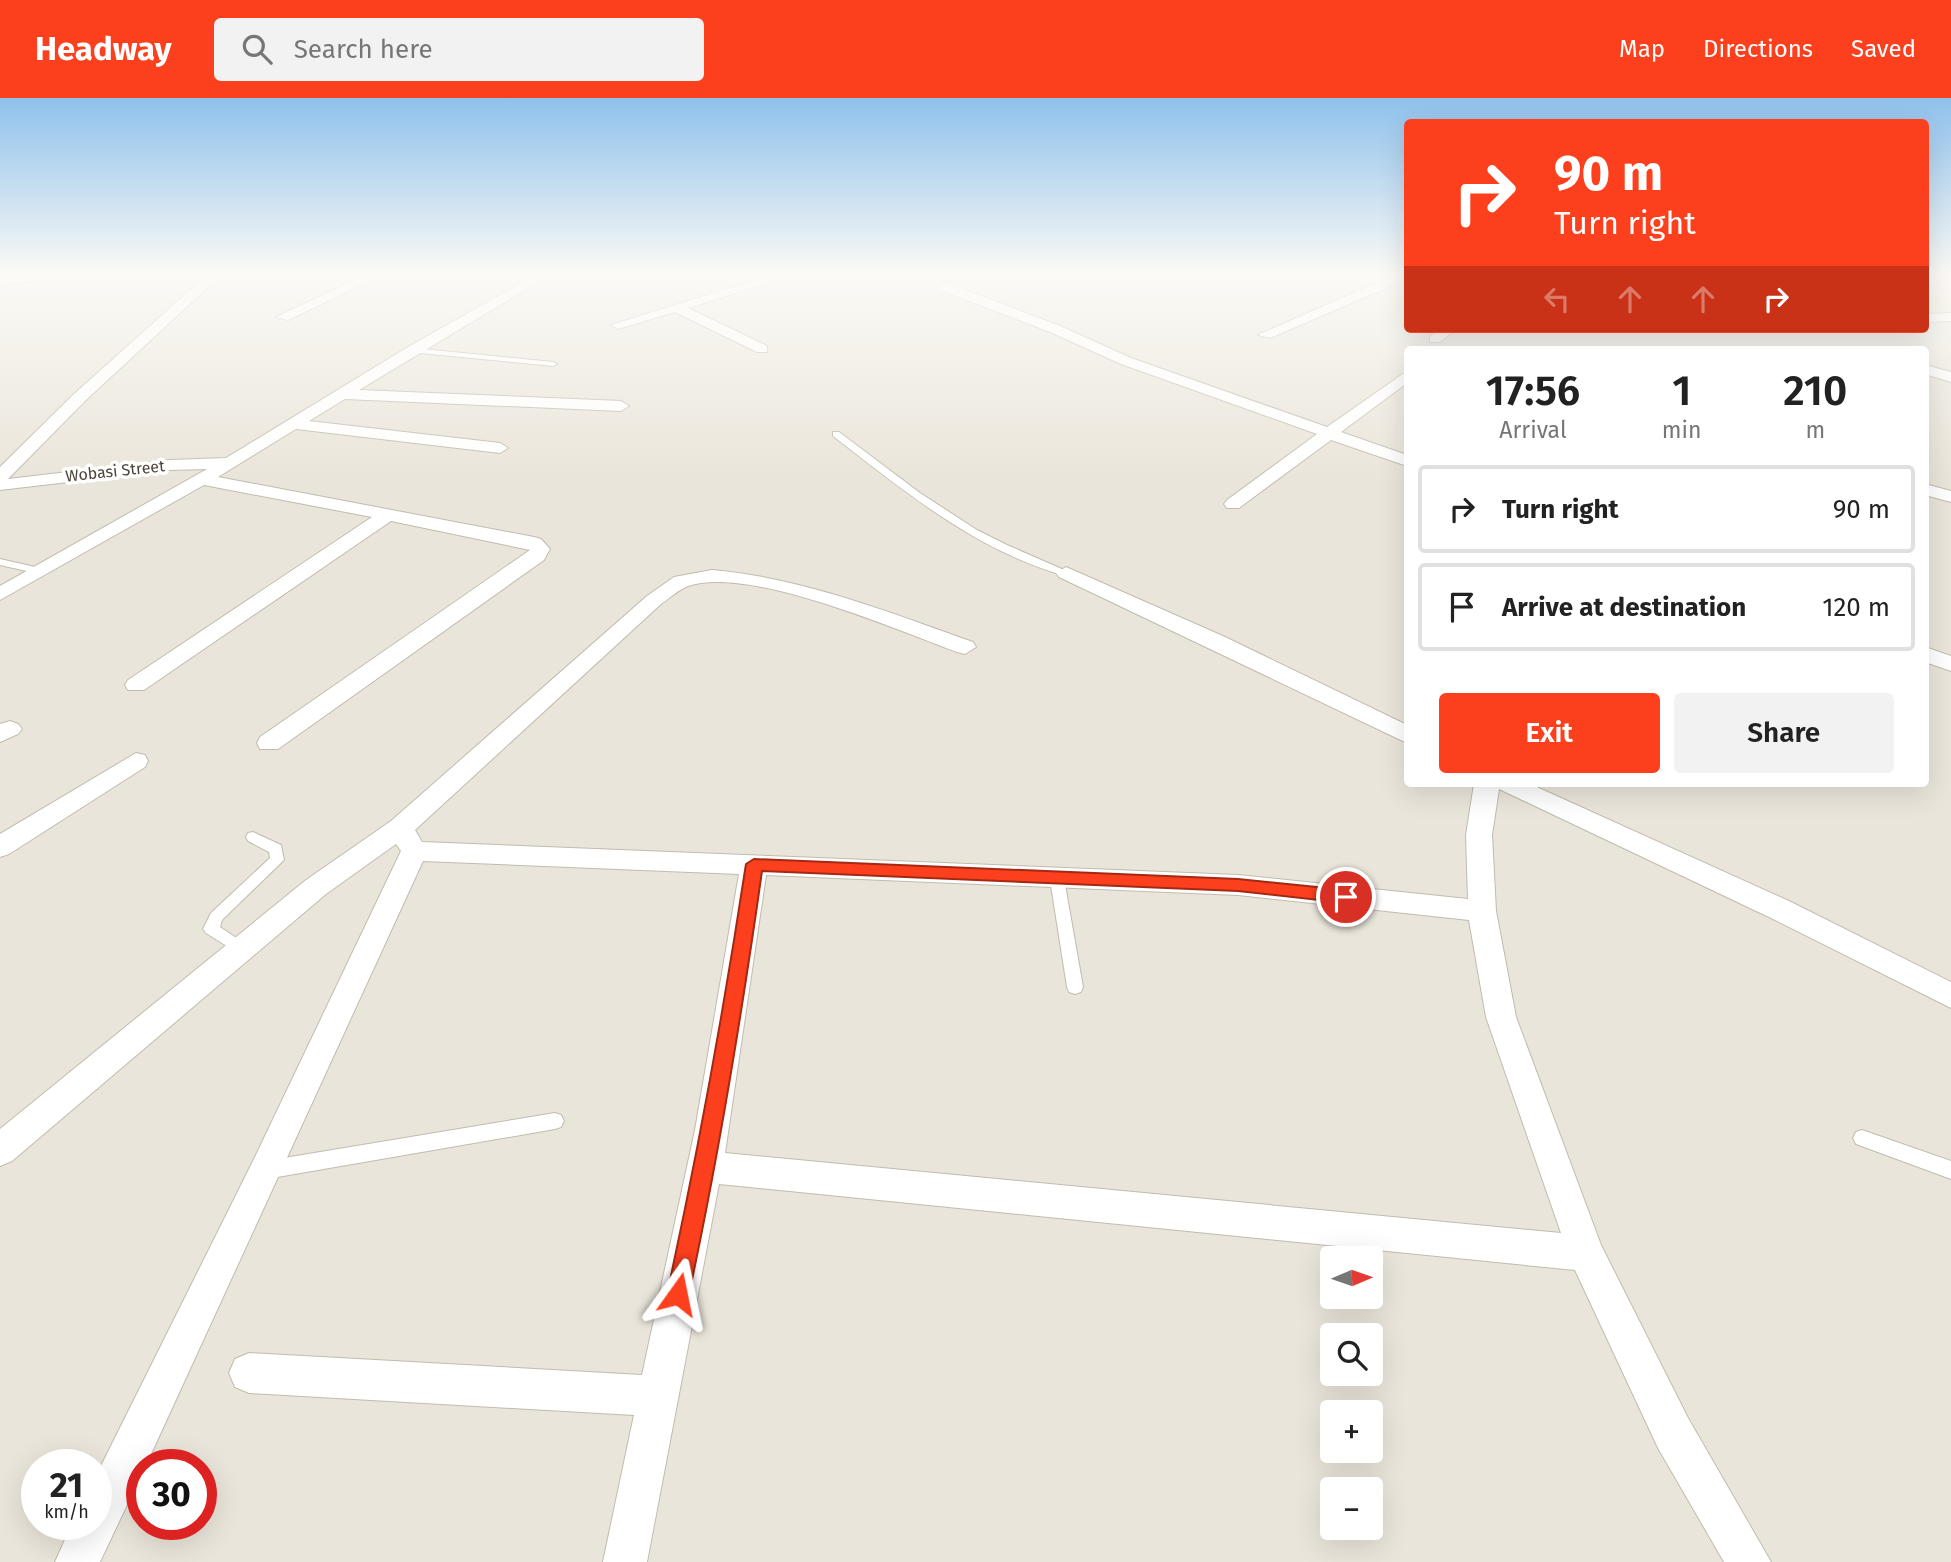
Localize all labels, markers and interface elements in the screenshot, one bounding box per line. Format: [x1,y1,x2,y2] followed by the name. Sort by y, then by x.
[214,18,704,81] search box
[35,29,172,69] text: Headway
[238,30,276,68] icon: search
[294,34,433,65] text: Search here
[1619,35,1665,63] text: Map
[1703,35,1813,63] text: Directions
[1851,35,1916,63] text: Saved
[1554,144,1663,203] text: 90 m
[1439,147,1530,238] icon: right
[1554,204,1696,242] text: Turn right
[1538,280,1576,318] icon: left
[1611,280,1649,318] icon: ahead
[1684,280,1722,318] icon: ahead
[1757,280,1795,318] icon: right
[1486,366,1580,416] text: 17:56
[1672,366,1691,416] text: 1
[1783,366,1847,416] text: 210
[1499,416,1567,444] text: Arrival
[1662,416,1702,444] text: min
[1805,416,1825,444] text: m
[64,456,166,486] street label: Wobasi Street
[1443,490,1481,528] icon: right
[1502,494,1619,525] text: Turn right
[1833,494,1890,525] text: 90 m
[1443,588,1481,626] icon: arrive
[1502,592,1746,623] text: Arrive at destination
[1822,592,1890,623] text: 120 m
[1439,693,1660,773] button: Exit
[1674,693,1894,773] button: Share
[1316,867,1376,927] pin
[1327,878,1365,916] icon: arrive
[1320,1246,1382,1309] north arrow
[1320,1246,1383,1540] map controls
[641,1257,715,1331] position arrow
[1320,1323,1383,1386] button: search
[1320,1400,1383,1463] button: +
[126,1449,217,1540] speed limit sign: 30
[50,1464,83,1506] text: 21
[1320,1477,1383,1540] button: −
[44,1501,89,1523] text: km/h

